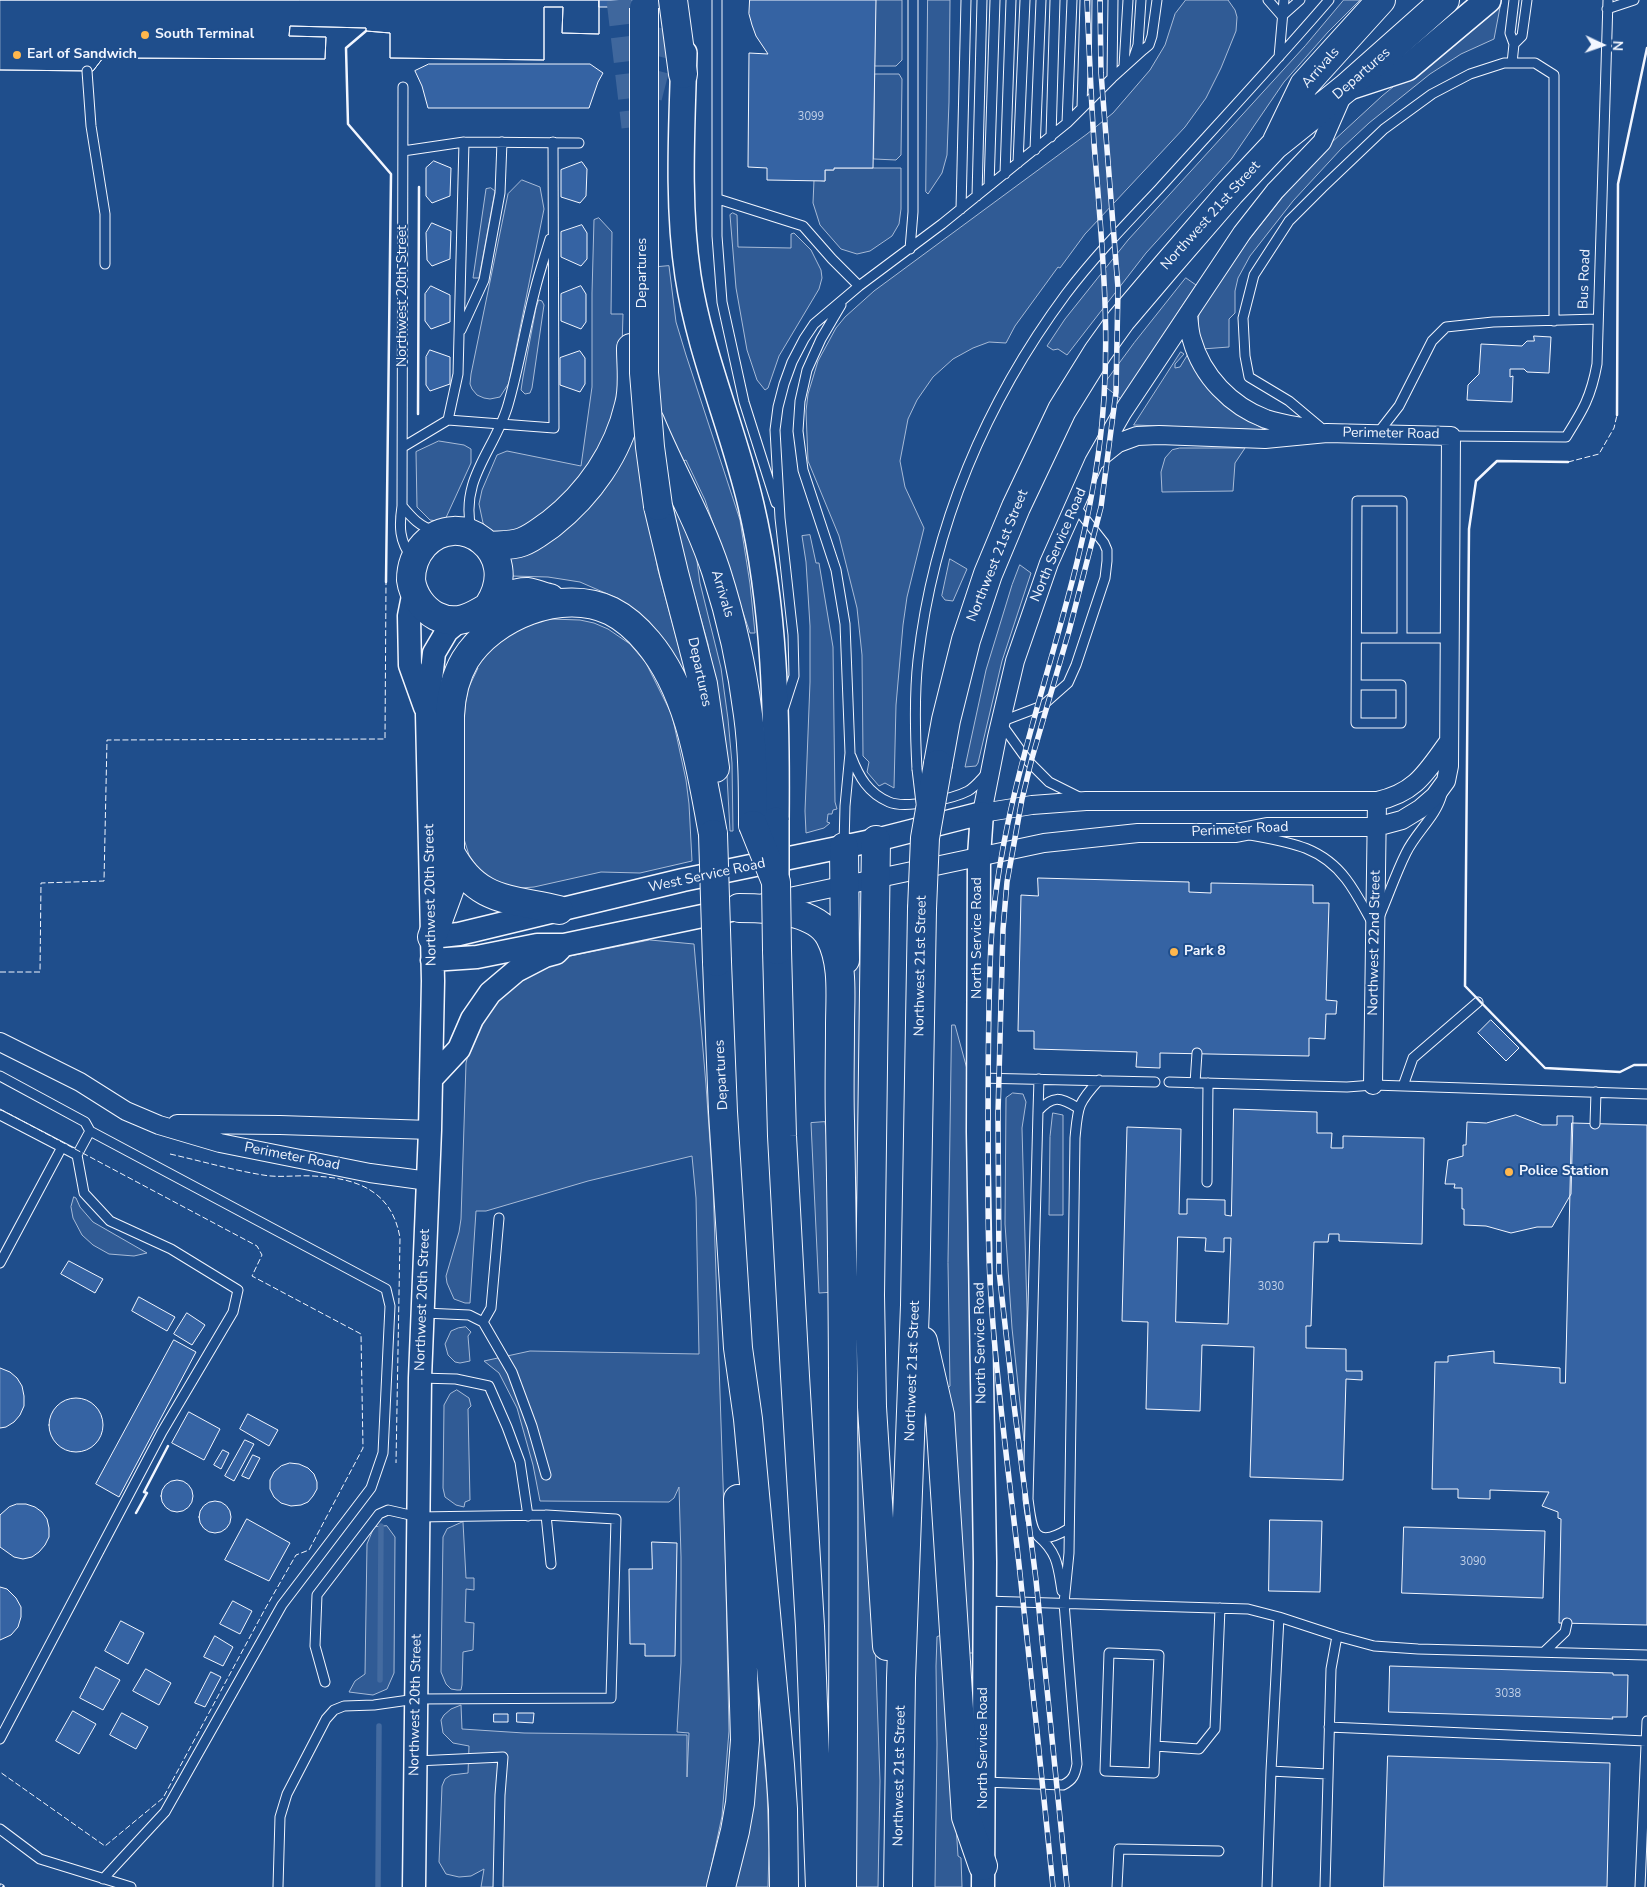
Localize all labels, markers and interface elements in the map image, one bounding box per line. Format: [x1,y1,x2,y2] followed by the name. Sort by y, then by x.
[1577,20,1627,70] north arrow
[155,27,254,43] place label: South Terminal
[139,29,151,41] marker: South Terminal
[1608,40,1627,52] text: N
[1299,44,1343,92] street label: Arrivals
[1330,44,1394,104] street label: Departures
[27,47,137,63] place label: Earl of Sandwich
[11,49,23,61] marker: Earl of Sandwich
[798,110,824,124] house number: 3099
[1158,158,1264,274] street label: Northwest 21st Street
[395,225,411,367] street label: Northwest 20th Street
[635,238,651,308] street label: Departures
[1576,249,1594,309] street label: Bus Road
[1342,425,1440,443] street label: Perimeter Road
[1027,486,1091,604] street label: North Service Road
[964,488,1032,624] street label: Northwest 21st Street
[707,568,737,620] street label: Arrivals
[683,636,715,708] street label: Departures
[1191,819,1289,841] street label: Perimeter Road
[421,824,441,966] street label: Northwest 20th Street
[647,855,767,897] street label: West Service Road
[1365,870,1385,1016] street label: Northwest 22nd Street
[970,877,986,999] street label: North Service Road
[911,895,931,1037] street label: Northwest 21st Street
[1184,944,1226,960] place label: Park 8
[1168,946,1180,958] marker: Park 8
[712,1039,732,1111] street label: Departures
[243,1139,341,1175] street label: Perimeter Road
[1519,1164,1609,1180] place label: Police Station
[1503,1166,1515,1178] marker: Police Station
[412,1229,434,1371] street label: Northwest 20th Street
[1258,1280,1284,1294] house number: 3030
[972,1282,990,1404] street label: North Service Road
[902,1300,924,1442] street label: Northwest 21st Street
[1460,1555,1486,1569] house number: 3090
[406,1634,426,1776] street label: Northwest 20th Street
[976,1687,992,1809] street label: North Service Road
[1495,1687,1521,1701] house number: 3038
[890,1705,910,1847] street label: Northwest 21st Street

